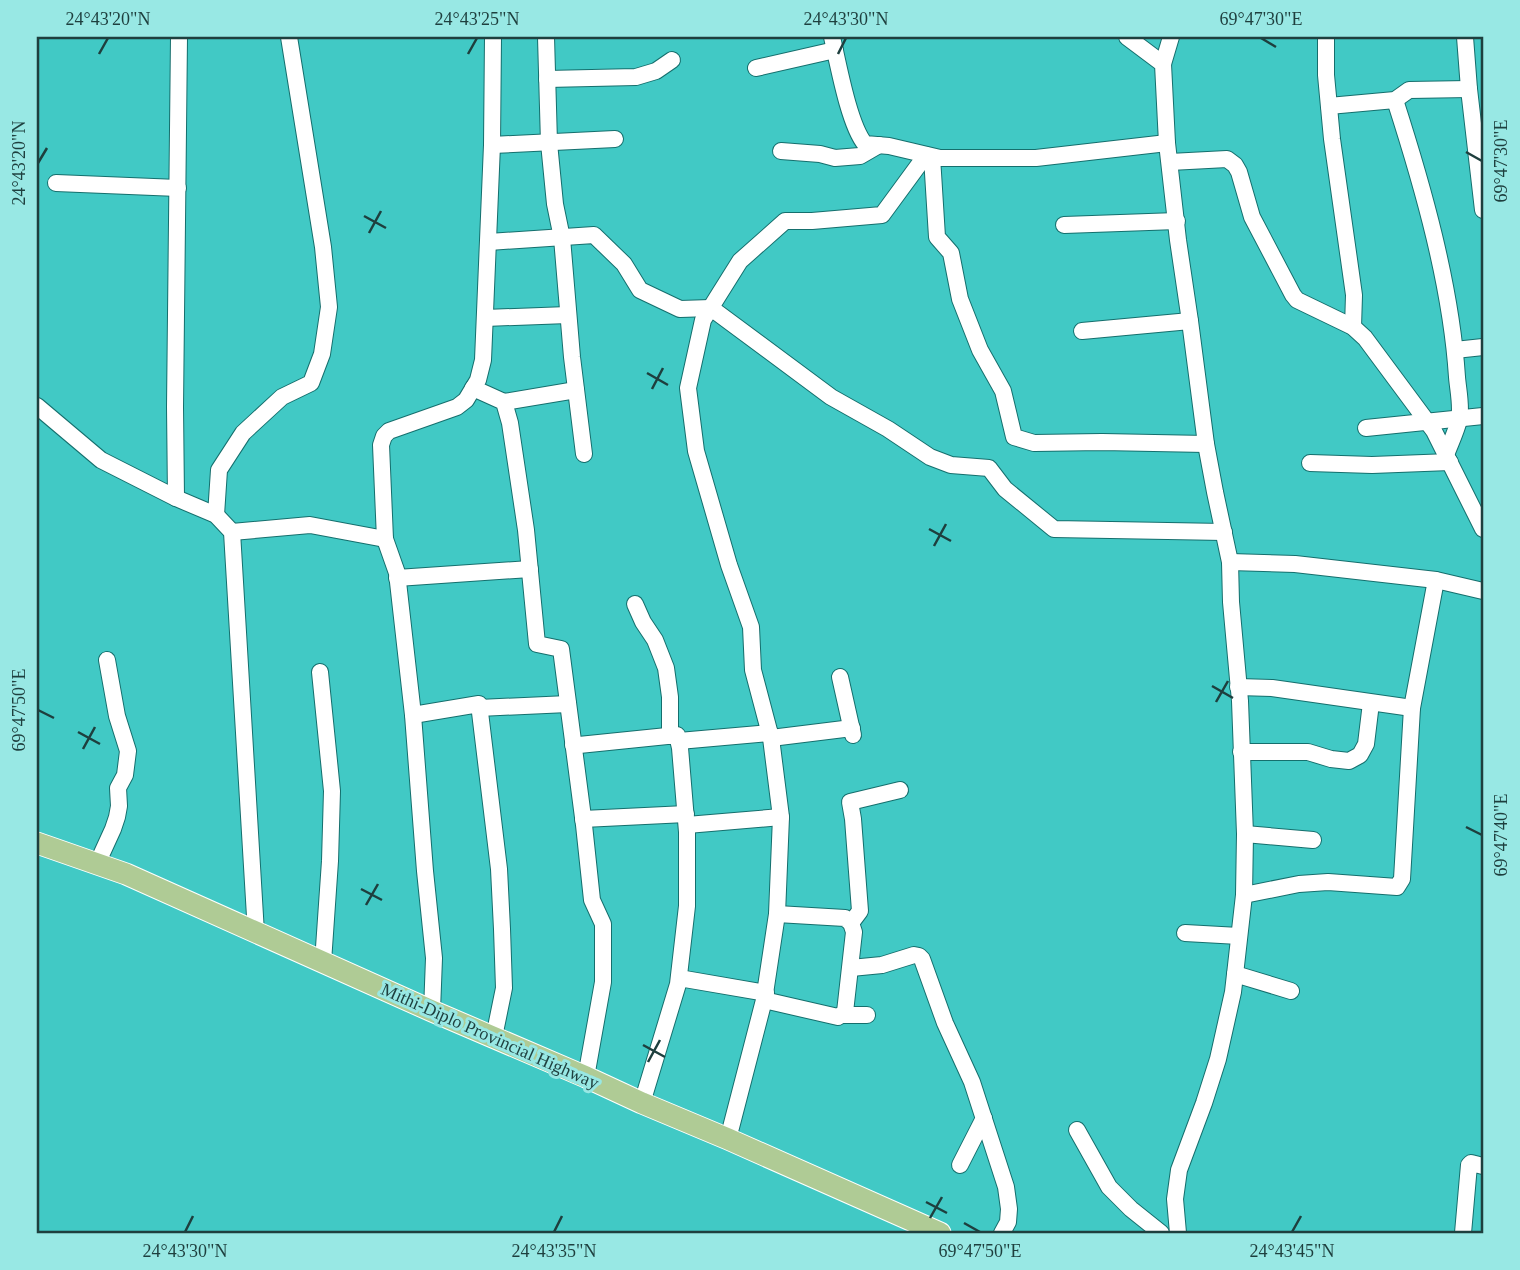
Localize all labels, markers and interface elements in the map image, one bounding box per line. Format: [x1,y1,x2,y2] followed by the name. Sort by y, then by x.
[66,9,150,29] text: 24°43'20"N
[435,9,519,29] text: 24°43'25"N
[804,9,888,29] text: 24°43'30"N
[1220,9,1302,29] text: 69°47'30"E
[1491,120,1511,202] text: 69°47'30"E
[9,121,29,205] text: 24°43'20"N
[9,669,29,751] text: 69°47'50"E
[1491,794,1511,876] text: 69°47'40"E
[378,979,602,1093] street label: Mithi-Diplo Provincial Highway
[143,1241,227,1261] text: 24°43'30"N
[512,1241,596,1261] text: 24°43'35"N
[939,1241,1021,1261] text: 69°47'50"E
[1250,1241,1334,1261] text: 24°43'45"N

